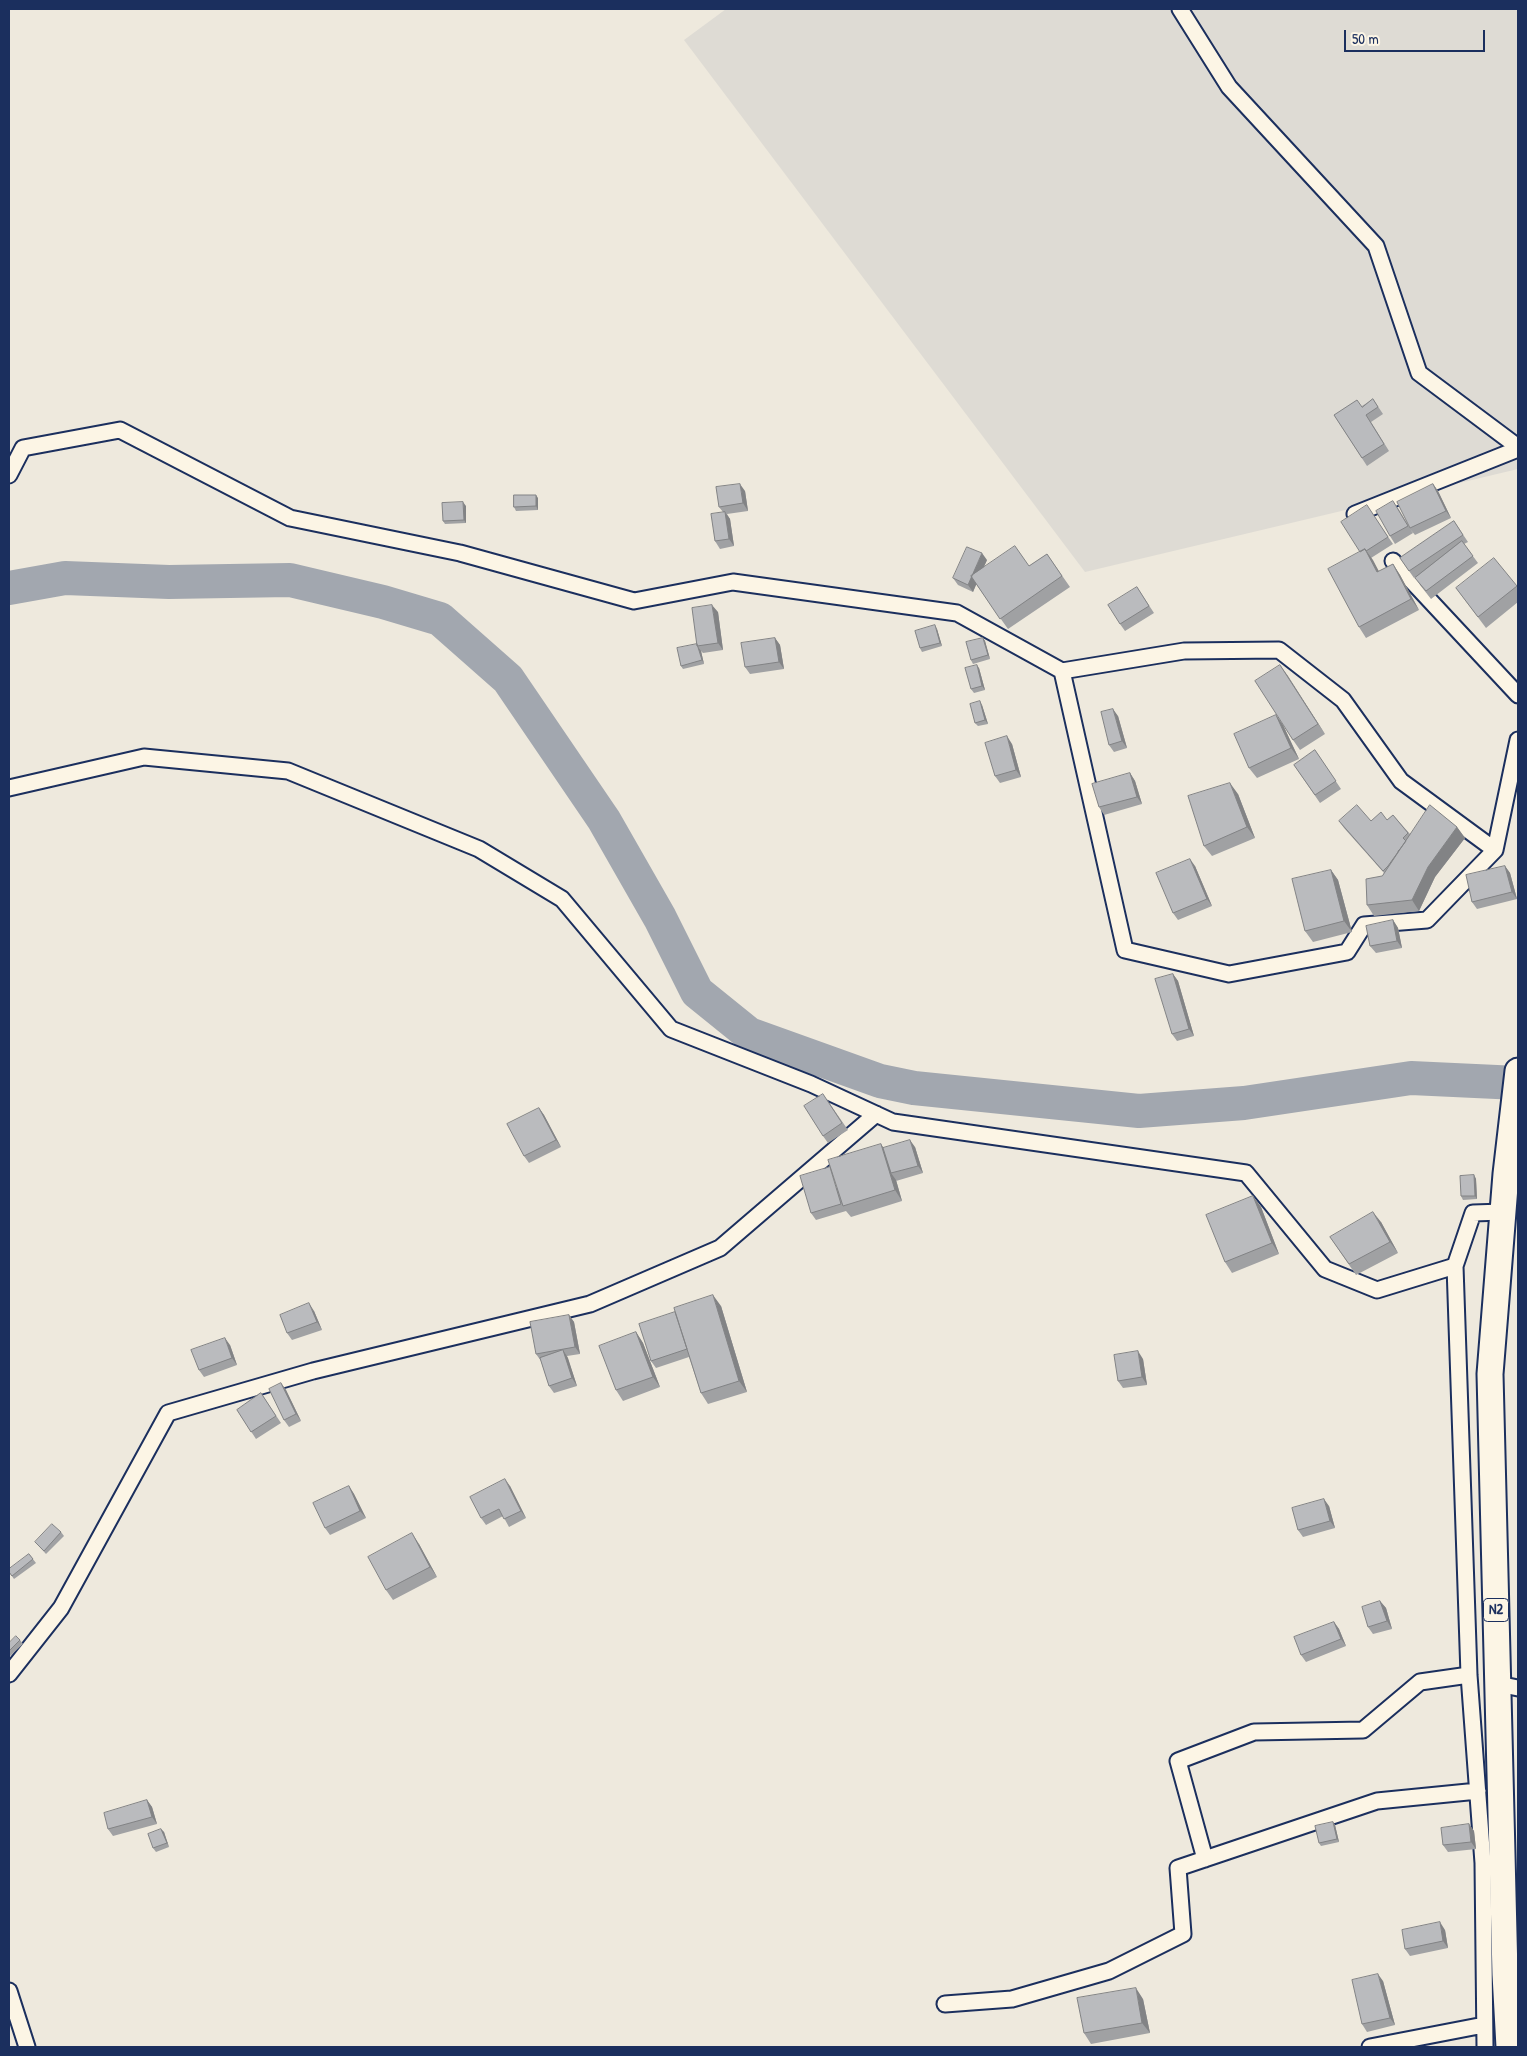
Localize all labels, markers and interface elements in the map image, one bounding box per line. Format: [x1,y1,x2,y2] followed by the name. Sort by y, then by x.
[1347,20,1488,52] scale bar
[1352,28,1379,49] text: 50 m
[1484,1598,1508,1622] road number: N2

